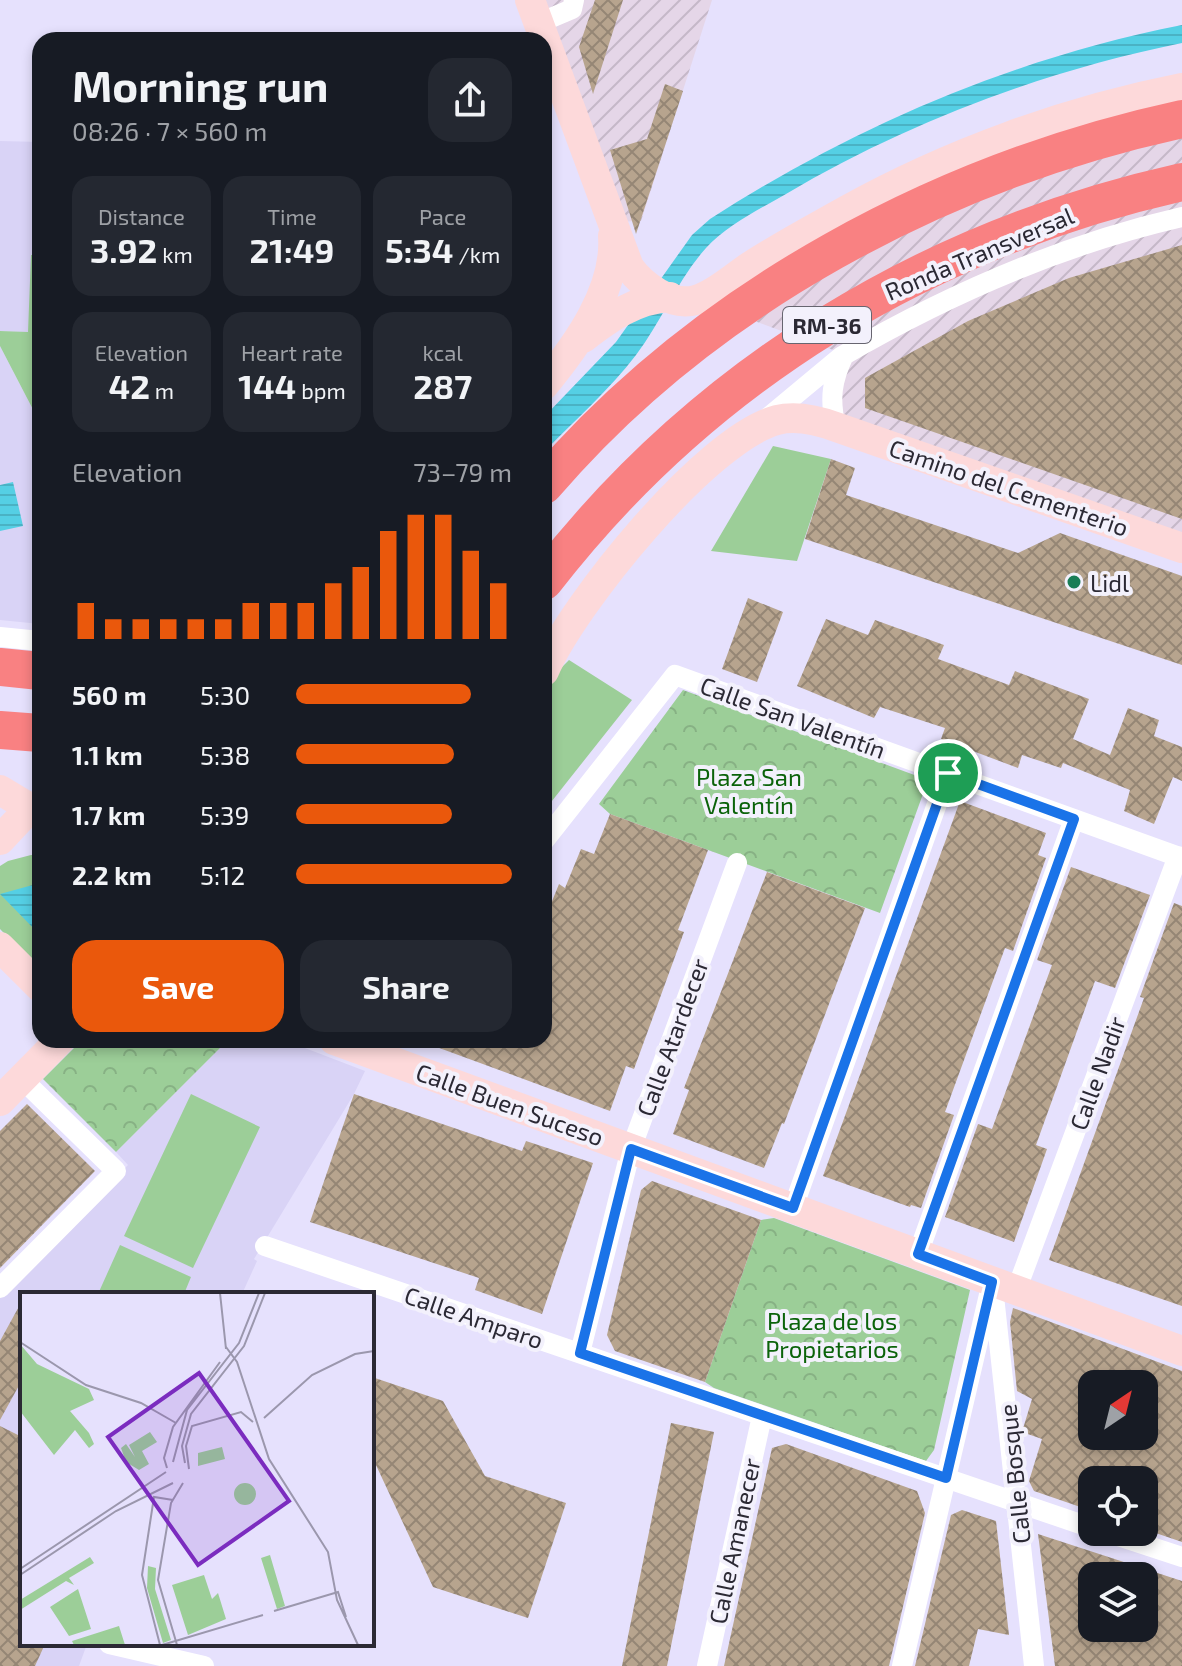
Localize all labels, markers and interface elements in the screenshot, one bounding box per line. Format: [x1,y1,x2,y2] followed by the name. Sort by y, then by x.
[72,58,328,111] text: Morning run
[428,58,512,142] button: share
[72,115,267,146] text: 08:26 · 7 × 560 m
[880,200,1078,306] street label: Ronda Transversal
[98,203,185,229] text: Distance
[267,203,317,229] text: Time
[419,203,466,229] text: Pace
[90,229,157,270] text: 3.92
[250,229,334,270] text: 21:49
[385,229,454,270] text: 5:34
[157,241,193,267] text: km
[454,241,500,267] text: /km
[783,307,871,343] road number: RM-36
[95,339,188,365] text: Elevation
[241,339,343,365] text: Heart rate
[423,339,463,365] text: kcal
[109,365,150,406] text: 42
[238,365,296,406] text: 144
[413,365,472,406] text: 287
[150,377,174,403] text: m
[296,377,346,403] text: bpm
[886,432,1132,542] street label: Camino del Cementerio
[72,456,182,487] text: Elevation
[413,456,512,487] text: 73–79 m
[1090,568,1129,597] place label: Lidl
[1065,573,1083,591] marker: Lidl
[696,670,890,764] street label: Calle San Valentín
[72,679,147,710] text: 560 m
[200,679,250,710] text: 5:30
[72,739,143,770] text: 1.1 km
[200,739,250,770] text: 5:38
[914,739,982,807] pin
[926,751,970,795] icon: arrive
[696,762,802,819] park label: Plaza San Valentín
[72,799,146,830] text: 1.7 km
[200,799,249,830] text: 5:39
[72,859,152,890] text: 2.2 km
[200,859,245,890] text: 5:12
[72,940,284,1032] button: Save
[300,940,512,1032] button: Share
[630,954,714,1120] street label: Calle Atardecer
[1063,1012,1131,1134] street label: Calle Nadir
[412,1057,608,1151] street label: Calle Buen Suceso
[401,1280,547,1354] street label: Calle Amparo
[20,1292,374,1646] inset map
[765,1306,899,1363] park label: Plaza de los Propietarios
[1078,1370,1158,1450] north arrow
[1078,1370,1158,1642] map controls
[992,1403,1036,1545] street label: Calle Bosque
[702,1455,766,1627] street label: Calle Amanecer
[1078,1466,1158,1546] button: locate
[1078,1562,1158,1642] button: layers

